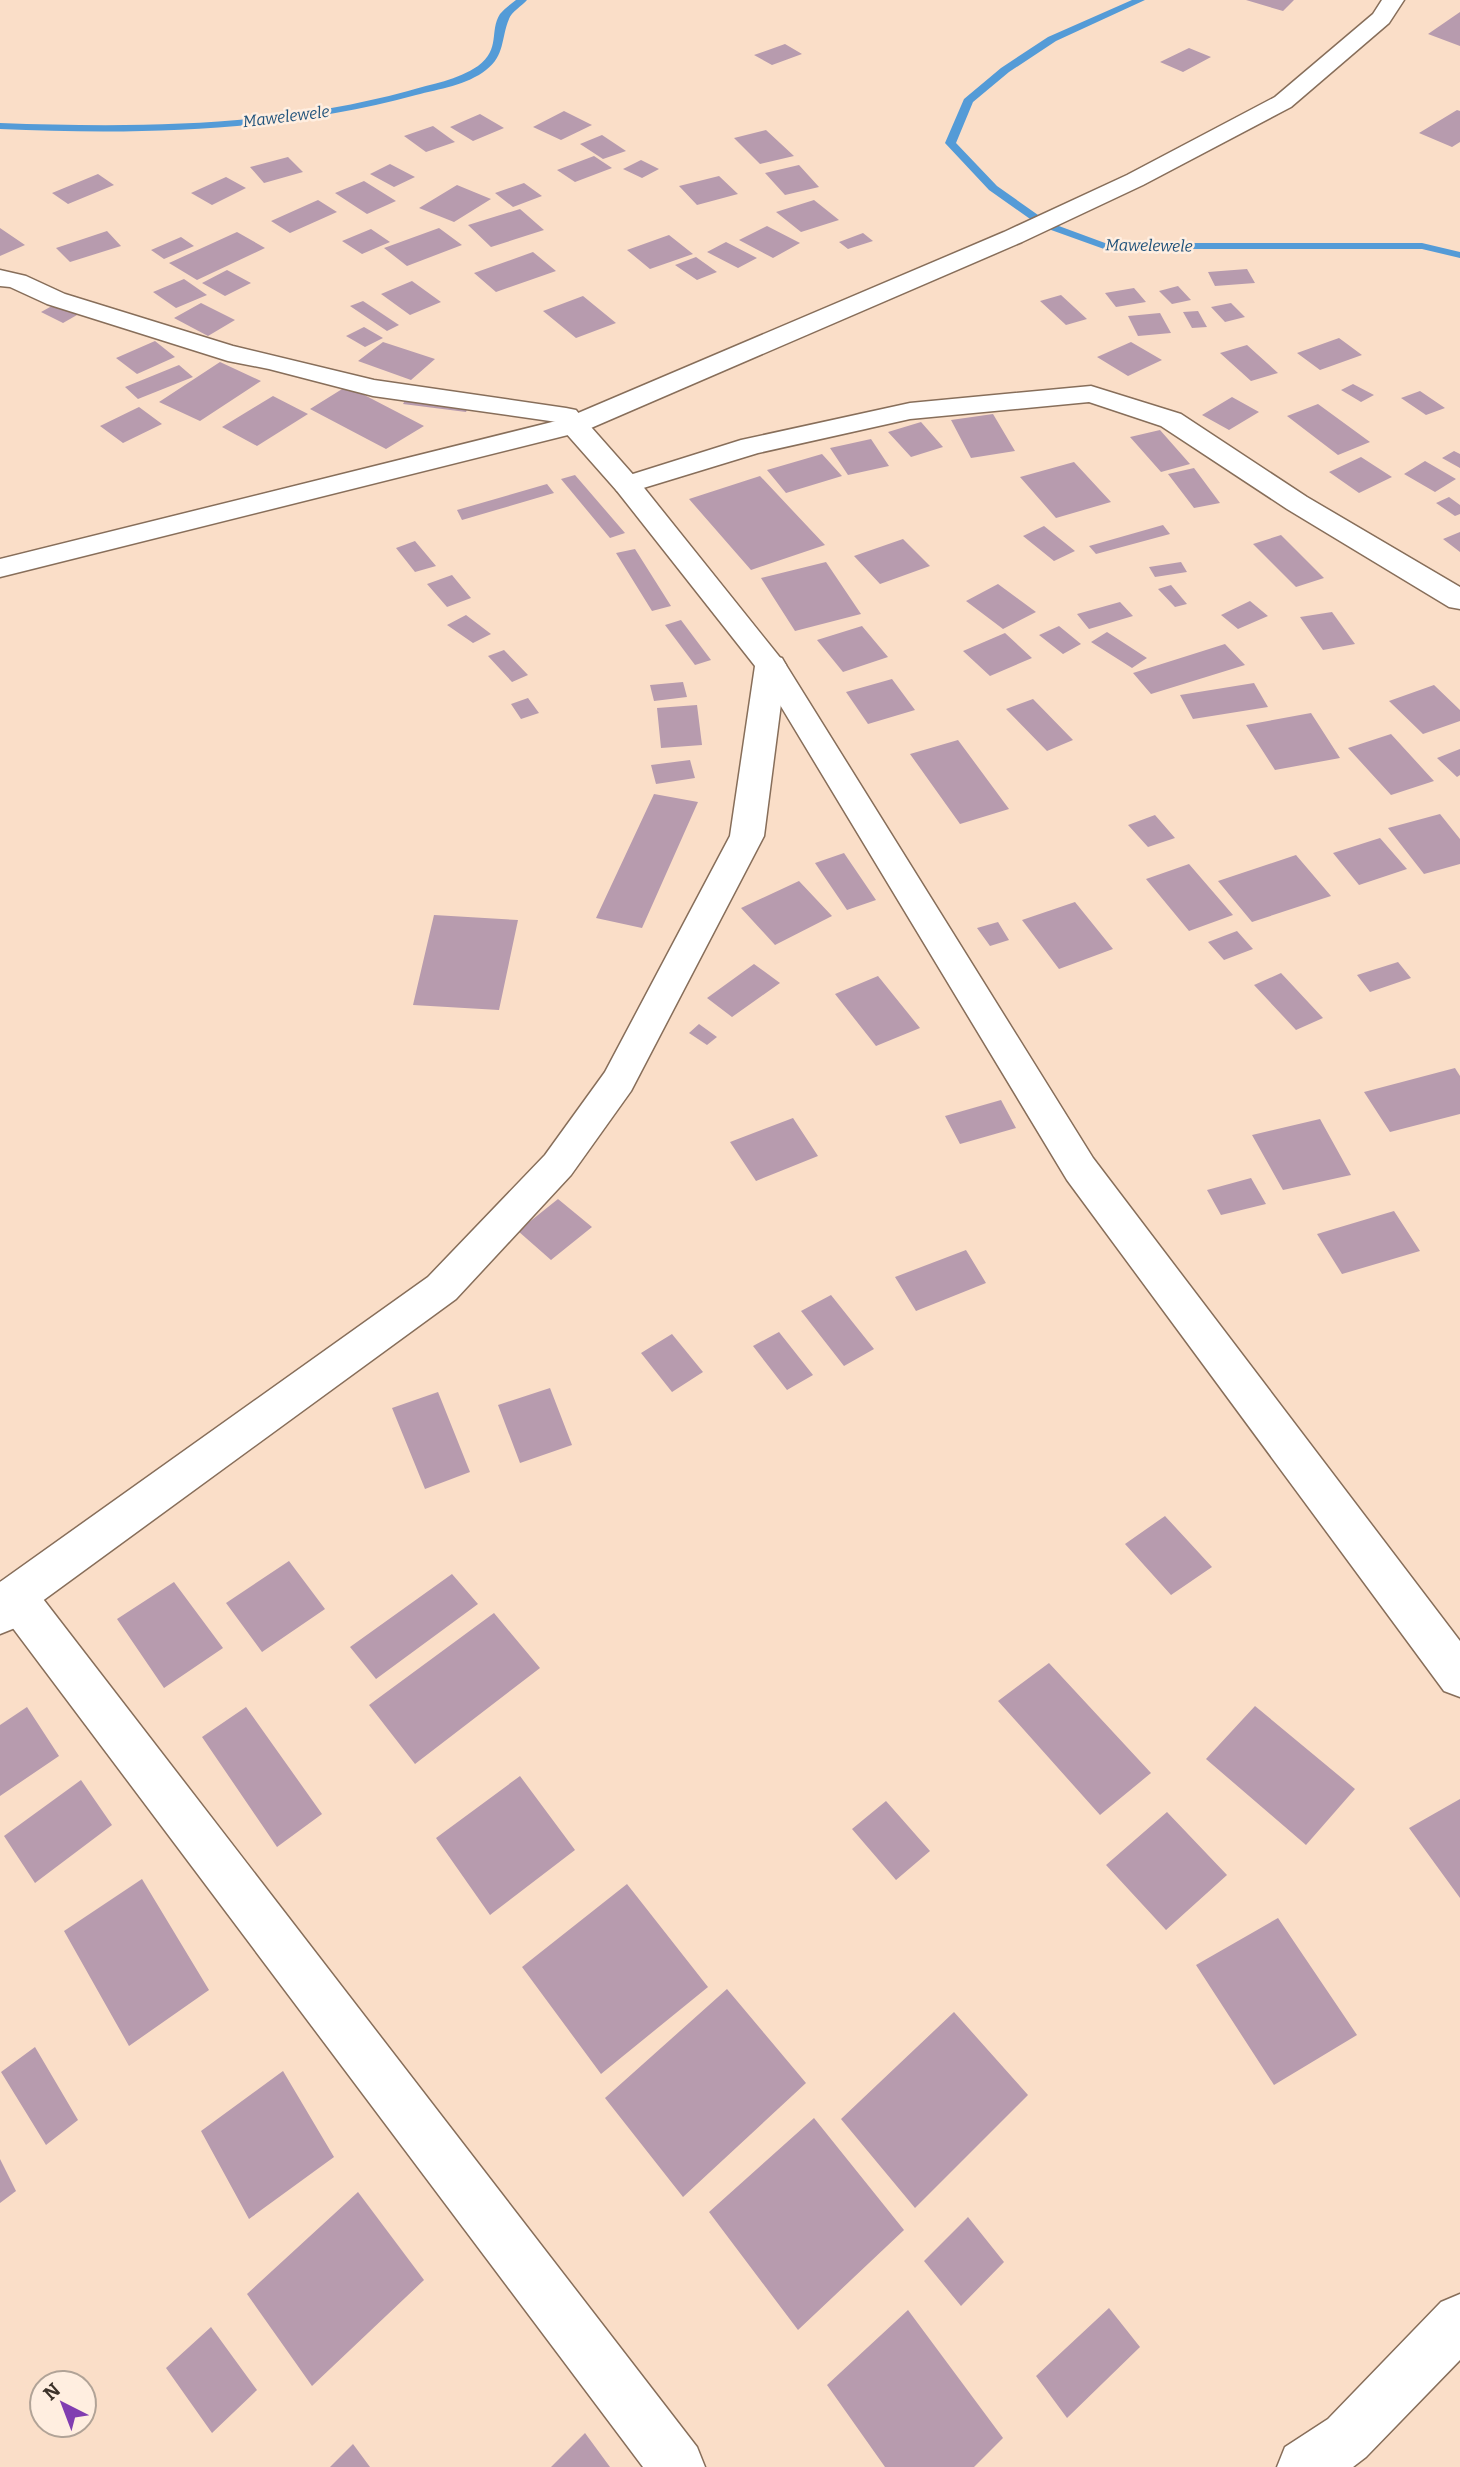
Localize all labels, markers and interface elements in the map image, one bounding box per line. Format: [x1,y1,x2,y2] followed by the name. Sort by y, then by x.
[242,102,331,131] water label: Mawelewele
[1105,235,1193,256] water label: Mawelewele
[28,2369,98,2439] north arrow
[39,2378,65,2405] text: N

